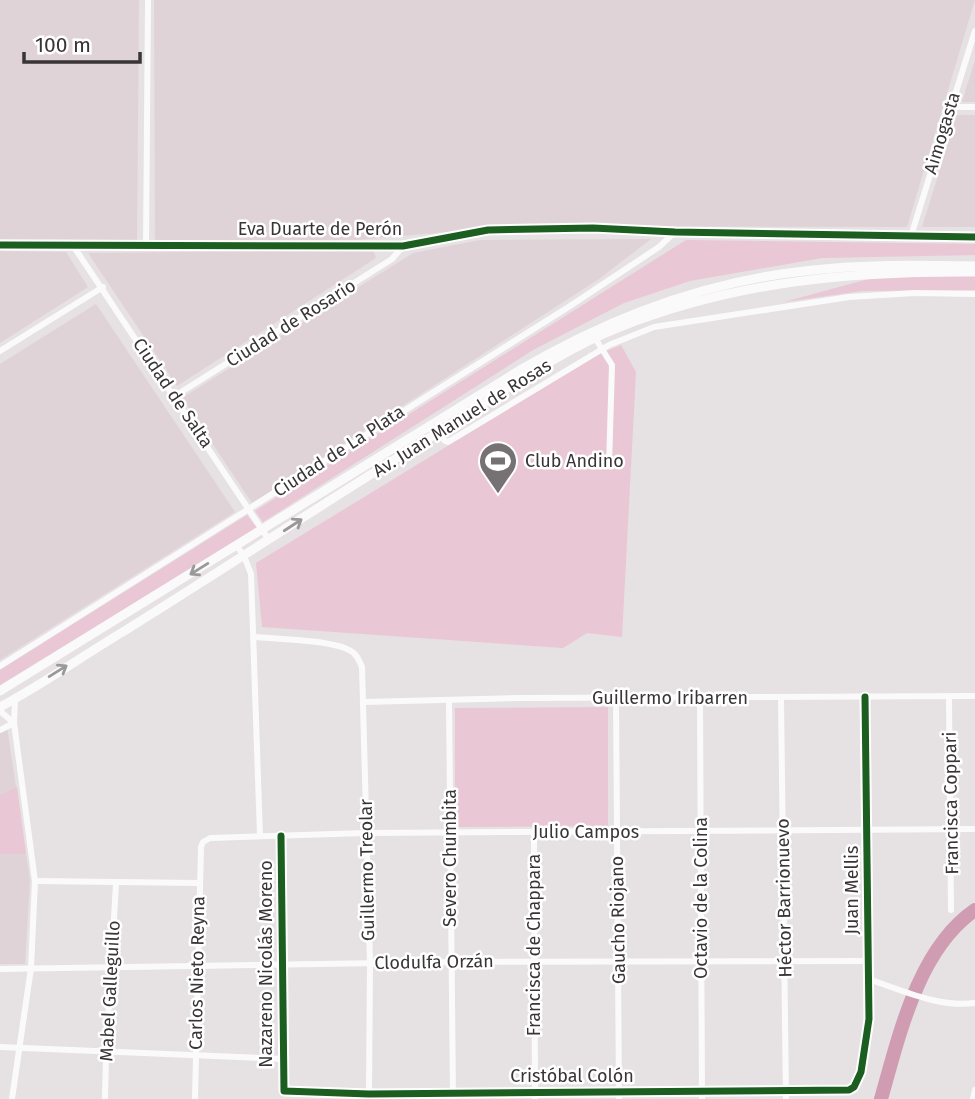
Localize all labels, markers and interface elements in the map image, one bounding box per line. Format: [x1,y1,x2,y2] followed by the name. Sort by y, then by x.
[24,21,140,65] scale bar
[35,32,91,58] text: 100 m
[919,89,965,177] street label: Aimogasta
[238,218,402,240] street label: Eva Duarte de Perón
[222,274,360,372] street label: Ciudad de Rosario
[128,334,218,452] street label: Ciudad de Salta
[369,354,555,482] street label: Av. Juan Manuel de Rosas
[269,400,409,502] street label: Ciudad de La Plata
[477,440,519,495] sports icon: Club Andino
[525,450,624,472] place label: Club Andino
[282,517,302,531] one-way arrow
[189,562,209,576] one-way arrow
[48,664,68,678] one-way arrow
[592,687,748,709] street label: Guillermo Iribarren
[939,731,963,875] street label: Francisca Coppari
[439,789,461,927] street label: Severo Chumbita
[355,799,379,941] street label: Guillermo Treolar
[690,817,712,979] street label: Octavio de la Colina
[772,818,796,978] street label: Héctor Barrionuevo
[533,821,639,843] street label: Julio Campos
[841,846,863,934] street label: Juan Mellis
[523,854,545,1036] street label: Francisca de Chappara
[606,856,630,984] street label: Gaucho Riojano
[255,860,277,1068] street label: Nazareno Nicolás Moreno
[185,896,209,1050] street label: Carlos Nieto Reyna
[95,920,125,1062] street label: Mabel Galleguillo
[374,950,494,974] street label: Clodulfa Orzán
[510,1065,634,1087] street label: Cristóbal Colón

